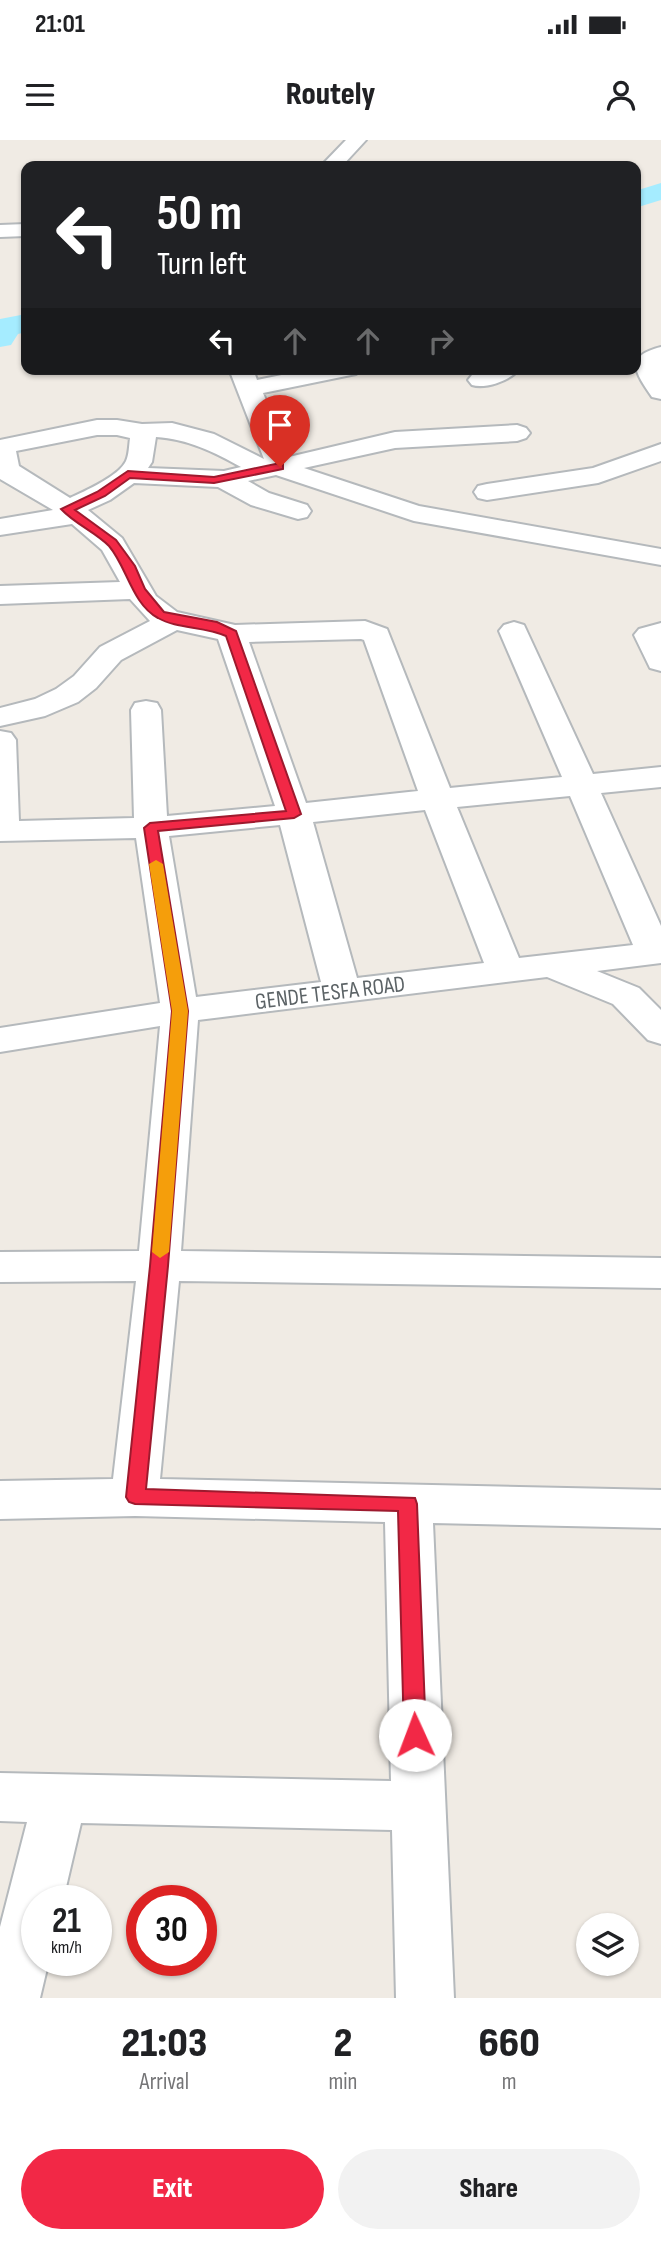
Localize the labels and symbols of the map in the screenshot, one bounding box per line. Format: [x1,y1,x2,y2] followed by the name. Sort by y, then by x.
[250,395,310,467] pin
[253,970,407,1016] street label: GENDE TESFA ROAD
[378,1698,452,1772] position arrow
[126,1885,217,1976] speed limit sign: 30

